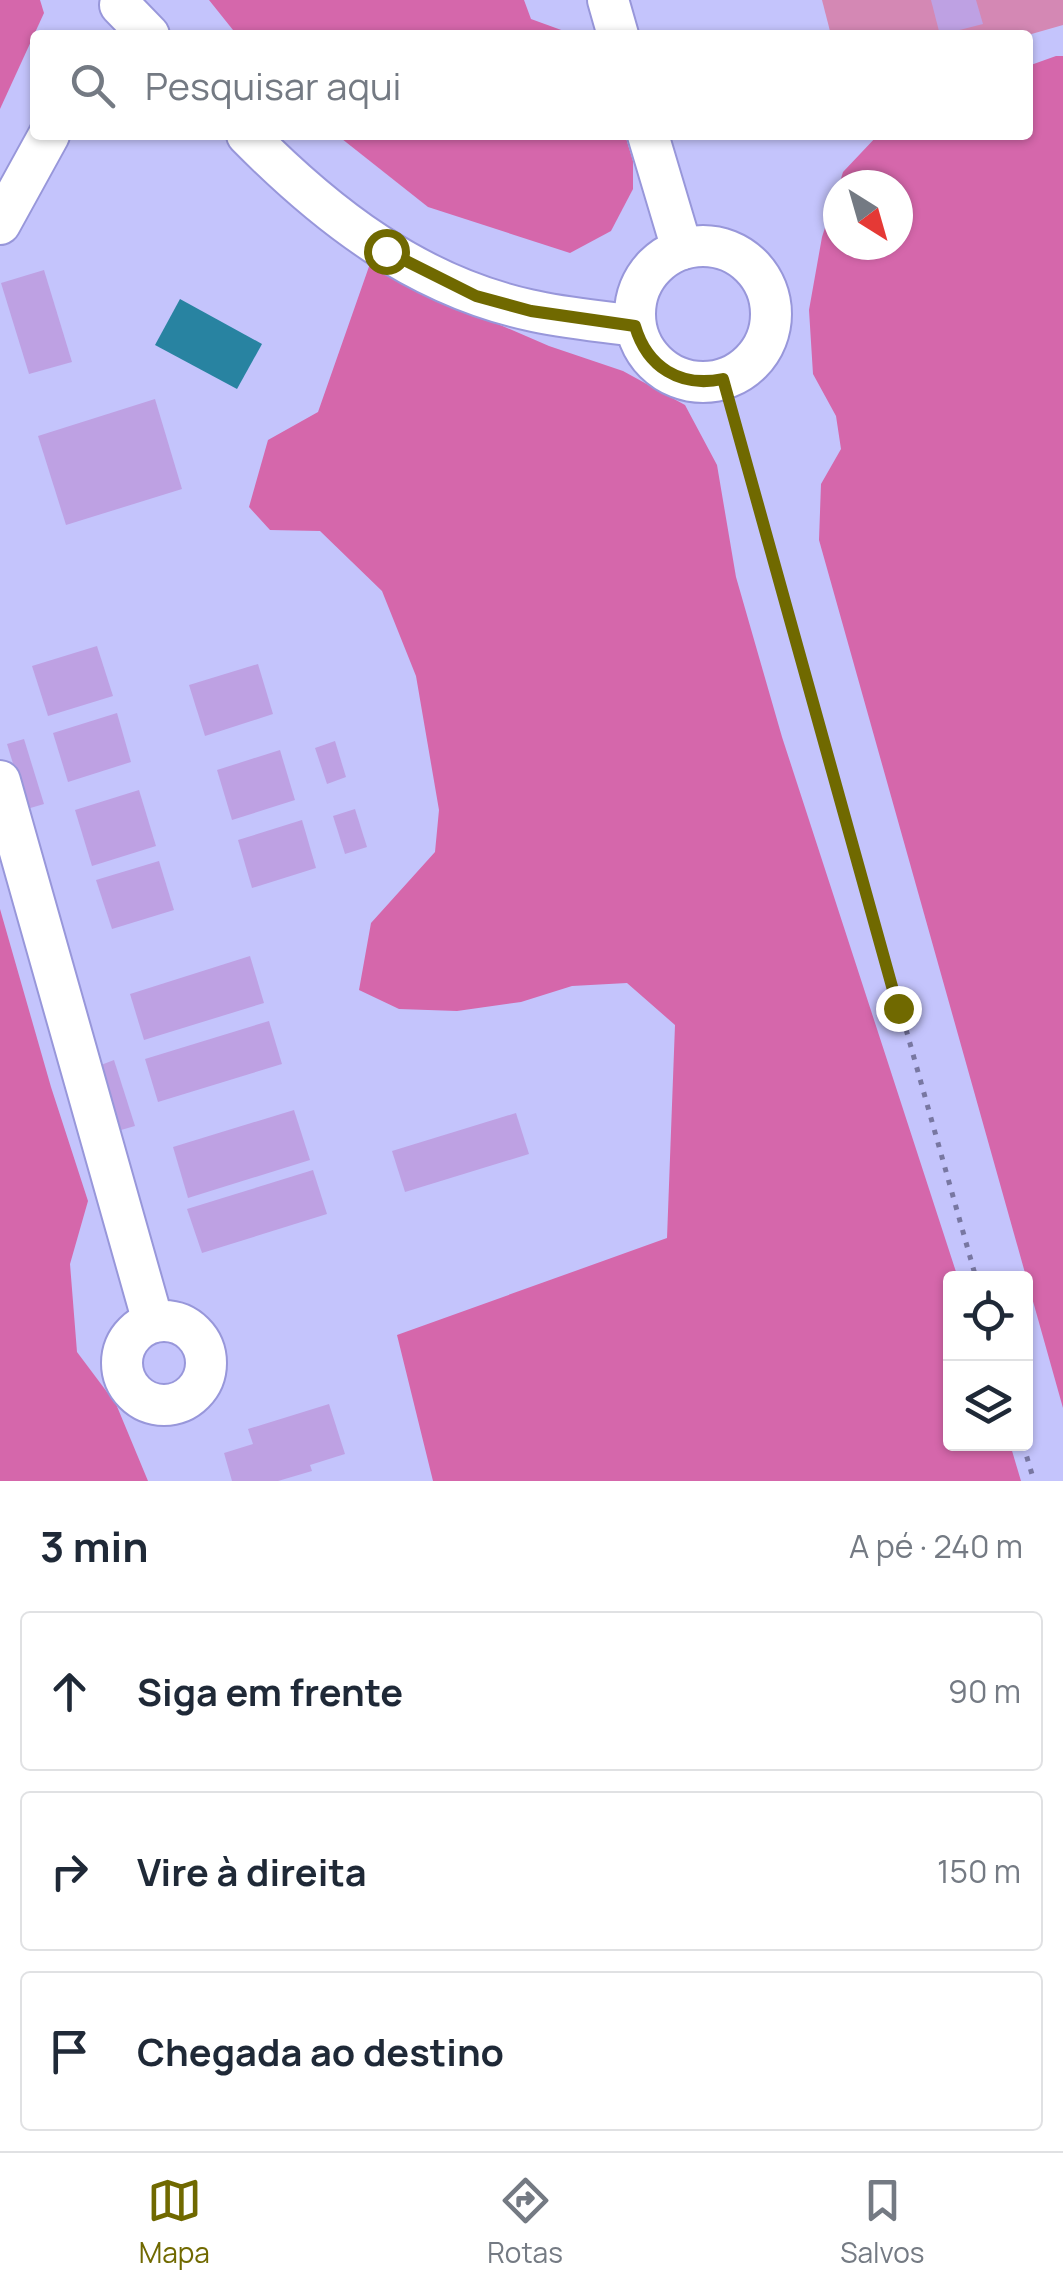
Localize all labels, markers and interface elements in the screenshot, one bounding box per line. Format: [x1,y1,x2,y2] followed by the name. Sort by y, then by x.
[30,30,1033,140] search box
[65,58,120,113] icon: search
[145,59,401,111] text: Pesquisar aqui
[823,170,913,260] north arrow
[364,229,410,275] route start
[876,986,922,1032] route end
[943,1271,1033,1451] map controls
[943,1271,1033,1361] button: locate
[943,1361,1033,1451] button: layers
[40,1517,149,1575] text: 3 min
[849,1524,1023,1568] text: A pé · 240 m
[42,1664,97,1719] icon: ahead
[137,1665,403,1717] text: Siga em frente
[948,1669,1021,1713] text: 90 m
[42,1844,97,1899] icon: right
[137,1845,367,1897] text: Vire à direita
[937,1849,1021,1893] text: 150 m
[42,2024,97,2079] icon: arrive
[137,2025,504,2077] text: Chegada ao destino
[139,2173,210,2271] tab: Mapa
[487,2173,563,2271] tab: Rotas
[840,2173,924,2271] tab: Salvos

